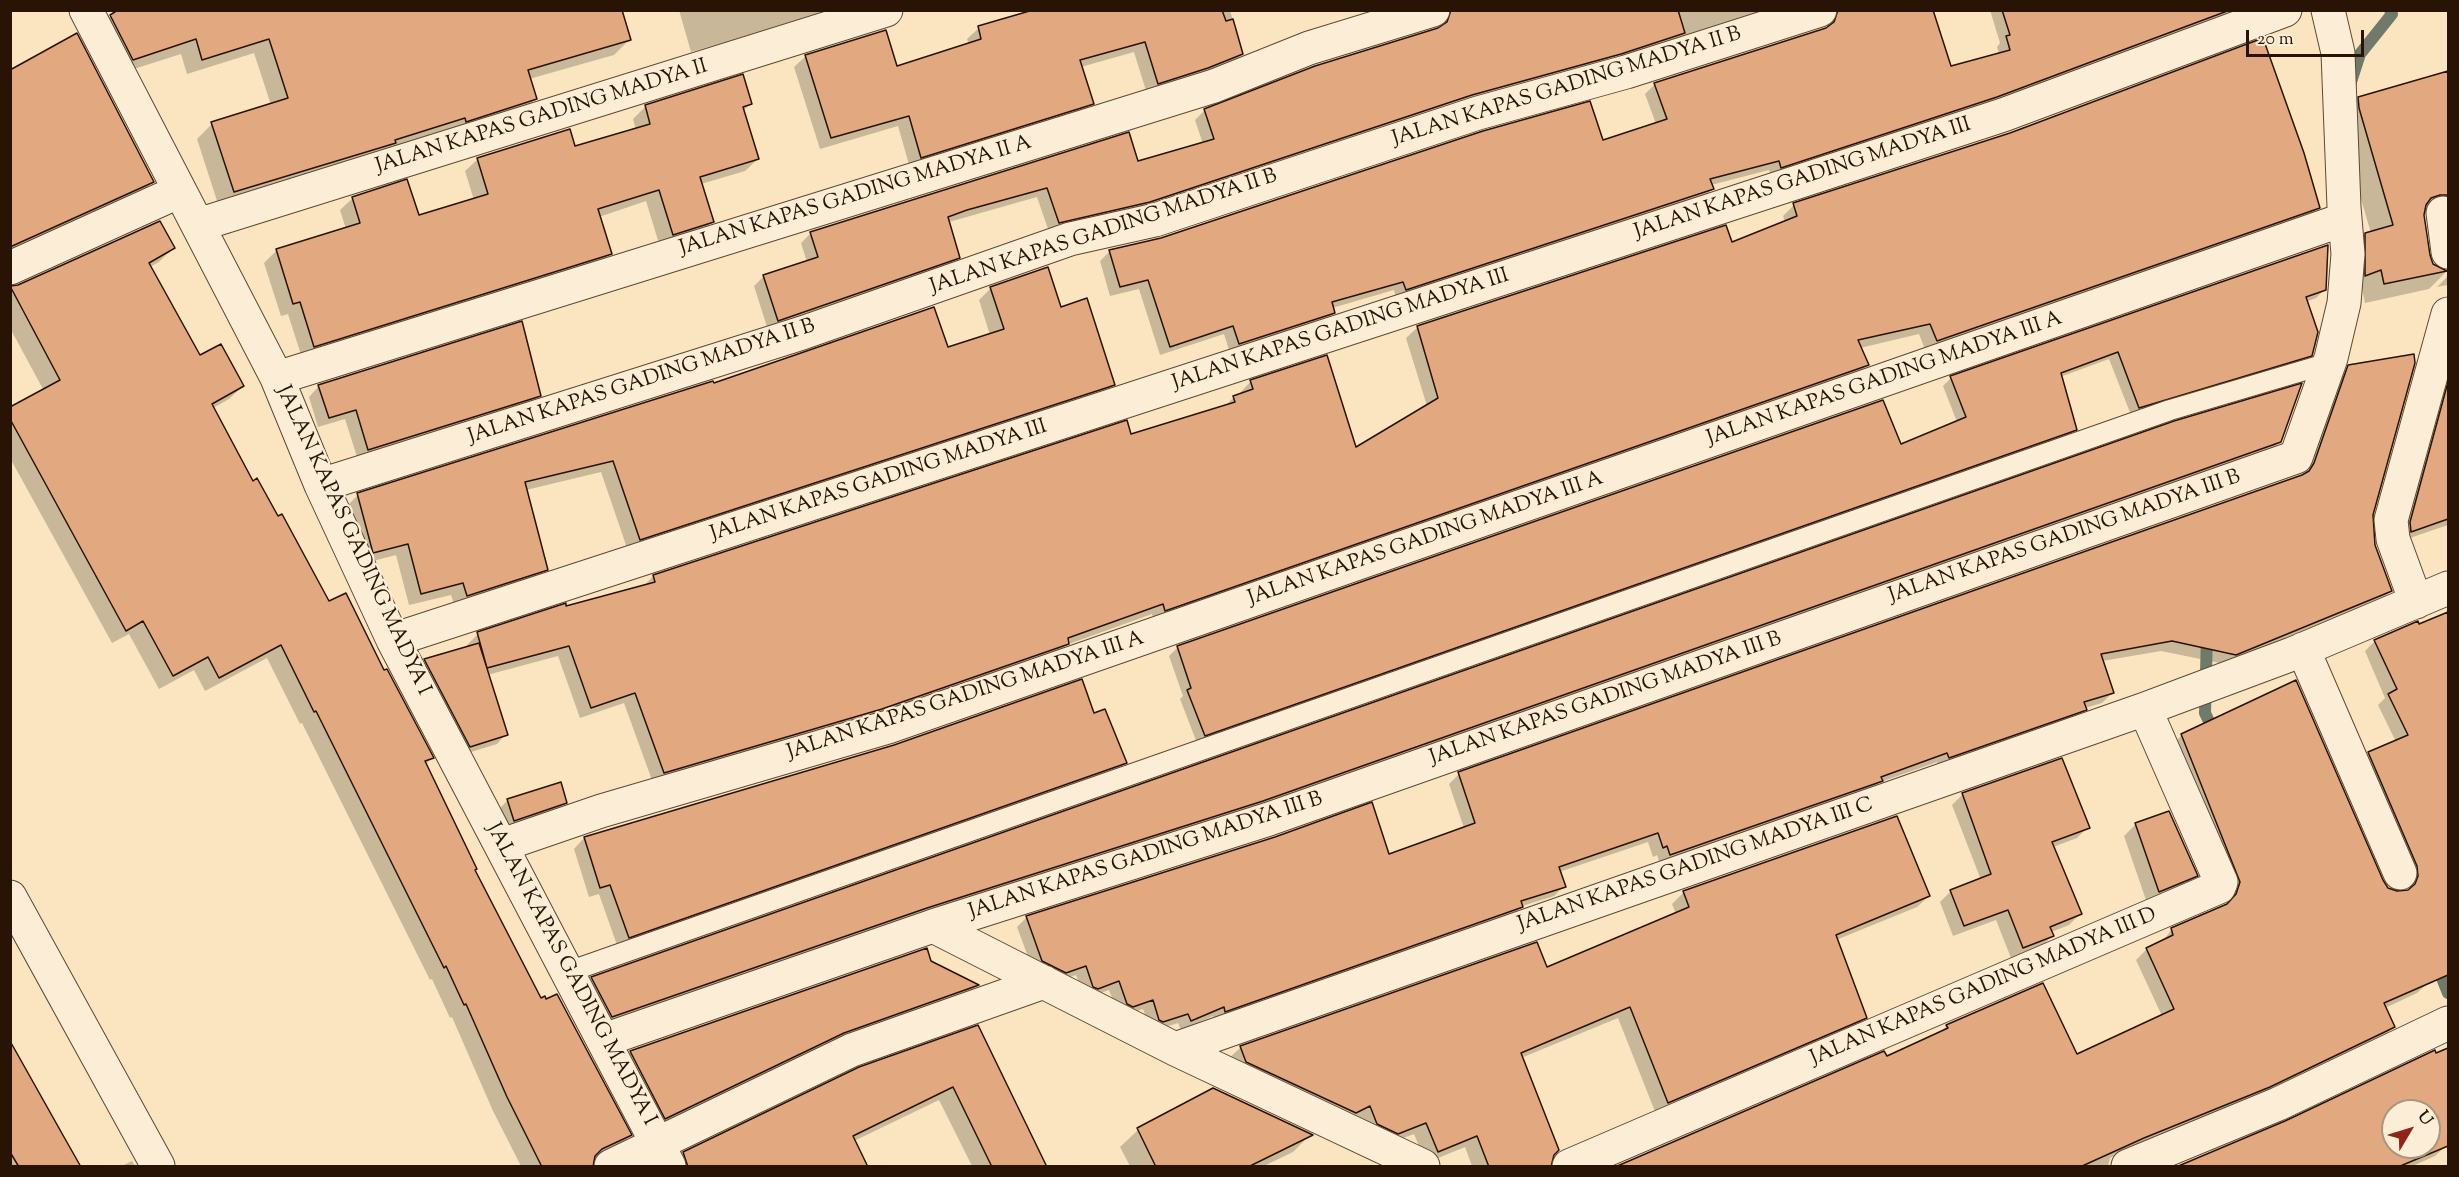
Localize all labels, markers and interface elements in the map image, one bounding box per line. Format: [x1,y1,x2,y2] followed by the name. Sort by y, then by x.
[2249,18,2368,56] scale bar
[1390,23,1744,153] street label: JALAN KAPAS GADING MADYA II B
[2257,27,2294,53] text: 20 m
[373,55,711,181] street label: JALAN KAPAS GADING MADYA II
[1631,114,1975,246] street label: JALAN KAPAS GADING MADYA III
[677,131,1035,263] street label: JALAN KAPAS GADING MADYA II A
[927,165,1281,301] street label: JALAN KAPAS GADING MADYA II B
[1169,265,1513,397] street label: JALAN KAPAS GADING MADYA III
[1704,307,2066,453] street label: JALAN KAPAS GADING MADYA III A
[465,315,819,451] street label: JALAN KAPAS GADING MADYA II B
[269,382,435,700] street label: JALAN KAPAS GADING MADYA I
[707,416,1051,548] street label: JALAN KAPAS GADING MADYA III
[1886,466,2244,610] street label: JALAN KAPAS GADING MADYA III B
[1245,467,1607,613] street label: JALAN KAPAS GADING MADYA III A
[784,627,1148,767] street label: JALAN KAPAS GADING MADYA III A
[1427,628,1785,772] street label: JALAN KAPAS GADING MADYA III B
[966,788,1326,926] street label: JALAN KAPAS GADING MADYA III B
[1515,793,1877,939] street label: JALAN KAPAS GADING MADYA III C
[479,819,661,1131] street label: JALAN KAPAS GADING MADYA I
[1807,903,2161,1073] street label: JALAN KAPAS GADING MADYA III D
[2381,1099,2441,1159] north arrow
[2411,1107,2437,1131] text: U

